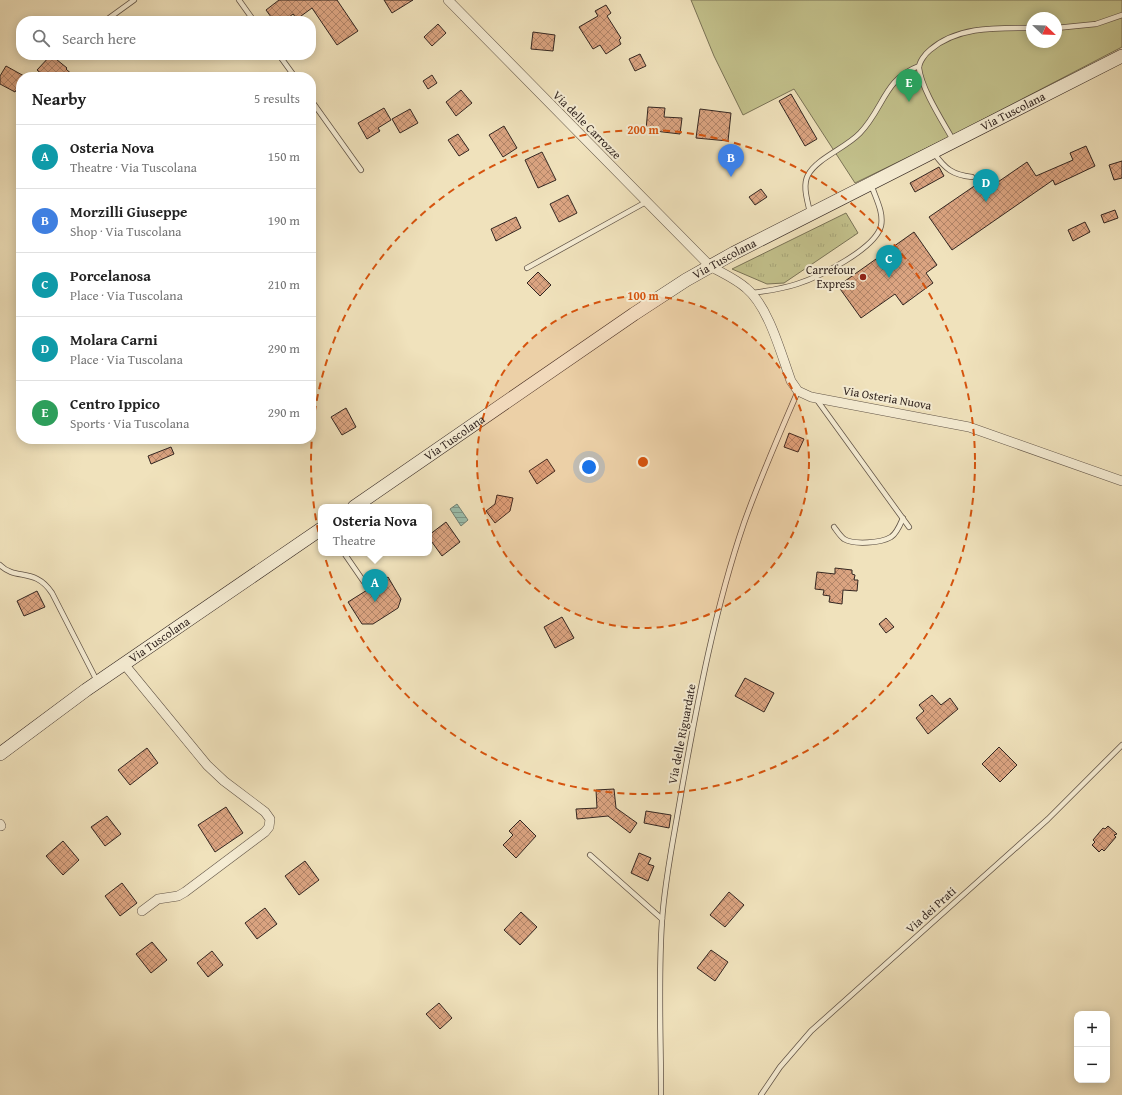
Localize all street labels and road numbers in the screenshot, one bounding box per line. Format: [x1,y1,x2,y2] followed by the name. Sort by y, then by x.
[549,87,626,163] street label: Via delle Carrozze
[977,87,1048,135] street label: Via Tuscolana
[689,234,759,283] street label: Via Tuscolana
[841,381,933,414] street label: Via Osteria Nuova
[420,410,488,464] street label: Via Tuscolana
[125,612,193,666] street label: Via Tuscolana
[663,682,700,785] street label: Via delle Riguardate
[902,882,960,937] street label: Via dei Prati

